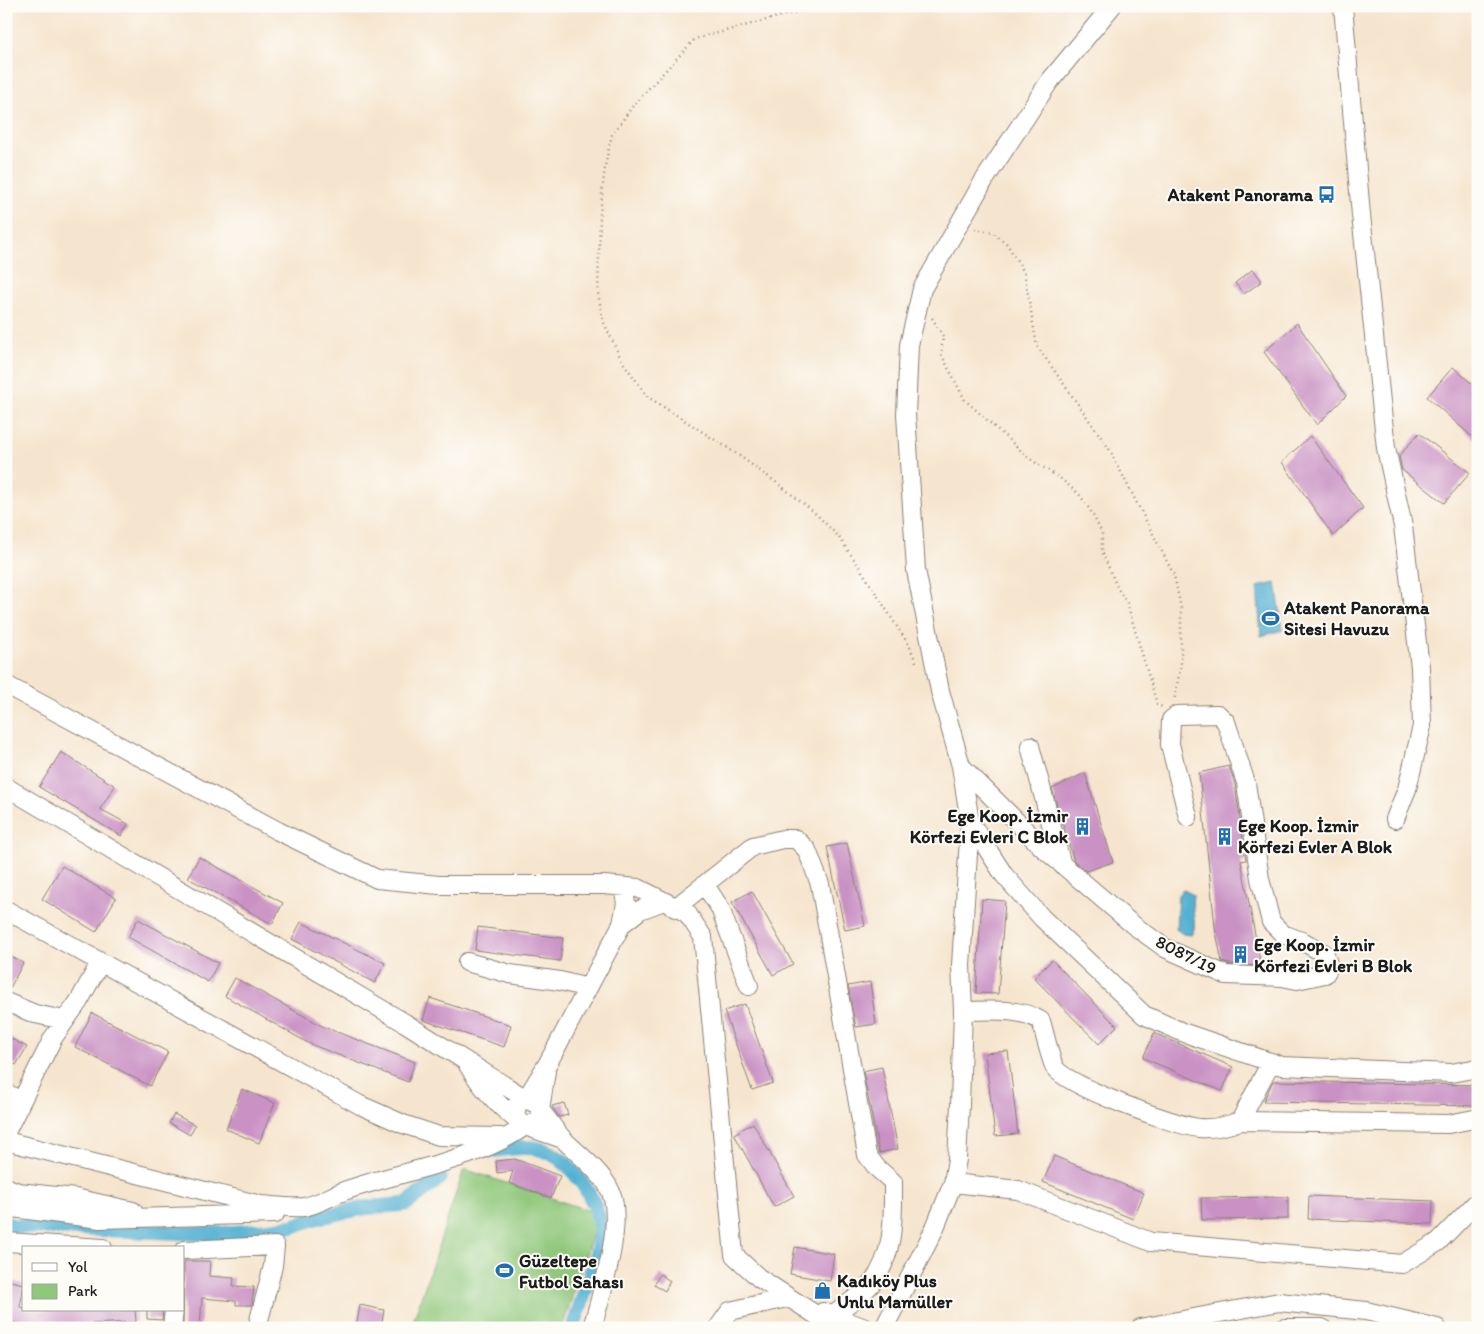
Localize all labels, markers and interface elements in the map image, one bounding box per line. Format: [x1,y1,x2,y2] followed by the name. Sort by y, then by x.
[1167,184,1314,206] place label: Atakent Panorama
[1317,185,1337,205] bus stop icon: Atakent Panorama
[1283,597,1430,640] place label: Atakent Panorama Sitesi Havuzu
[1260,608,1280,628] sports icon: Atakent Panorama Sitesi Havuzu
[910,805,1069,848] place label: Ege Koop. İzmir Körfezi Evleri C Blok
[1238,815,1393,858] place label: Ege Koop. İzmir Körfezi Evler A Blok
[1072,816,1092,836] building icon: Ege Koop. İzmir Körfezi Evleri C Blok
[1214,826,1234,846] building icon: Ege Koop. İzmir Körfezi Evler A Blok
[1152,930,1220,980] street label: 8087/19
[1254,934,1413,977] place label: Ege Koop. İzmir Körfezi Evleri B Blok
[1230,945,1250,965] building icon: Ege Koop. İzmir Körfezi Evleri B Blok
[22,1246,185,1312] legend
[519,1250,624,1293] place label: Güzeltepe Futbol Sahası
[68,1258,88,1276] text: Yol
[495,1261,515,1281] sports icon: Güzeltepe Futbol Sahası
[837,1270,953,1313] place label: Kadıköy Plus Unlu Mamüller
[813,1281,833,1301] shop icon: Kadıköy Plus Unlu Mamüller
[68,1282,98,1300] text: Park

